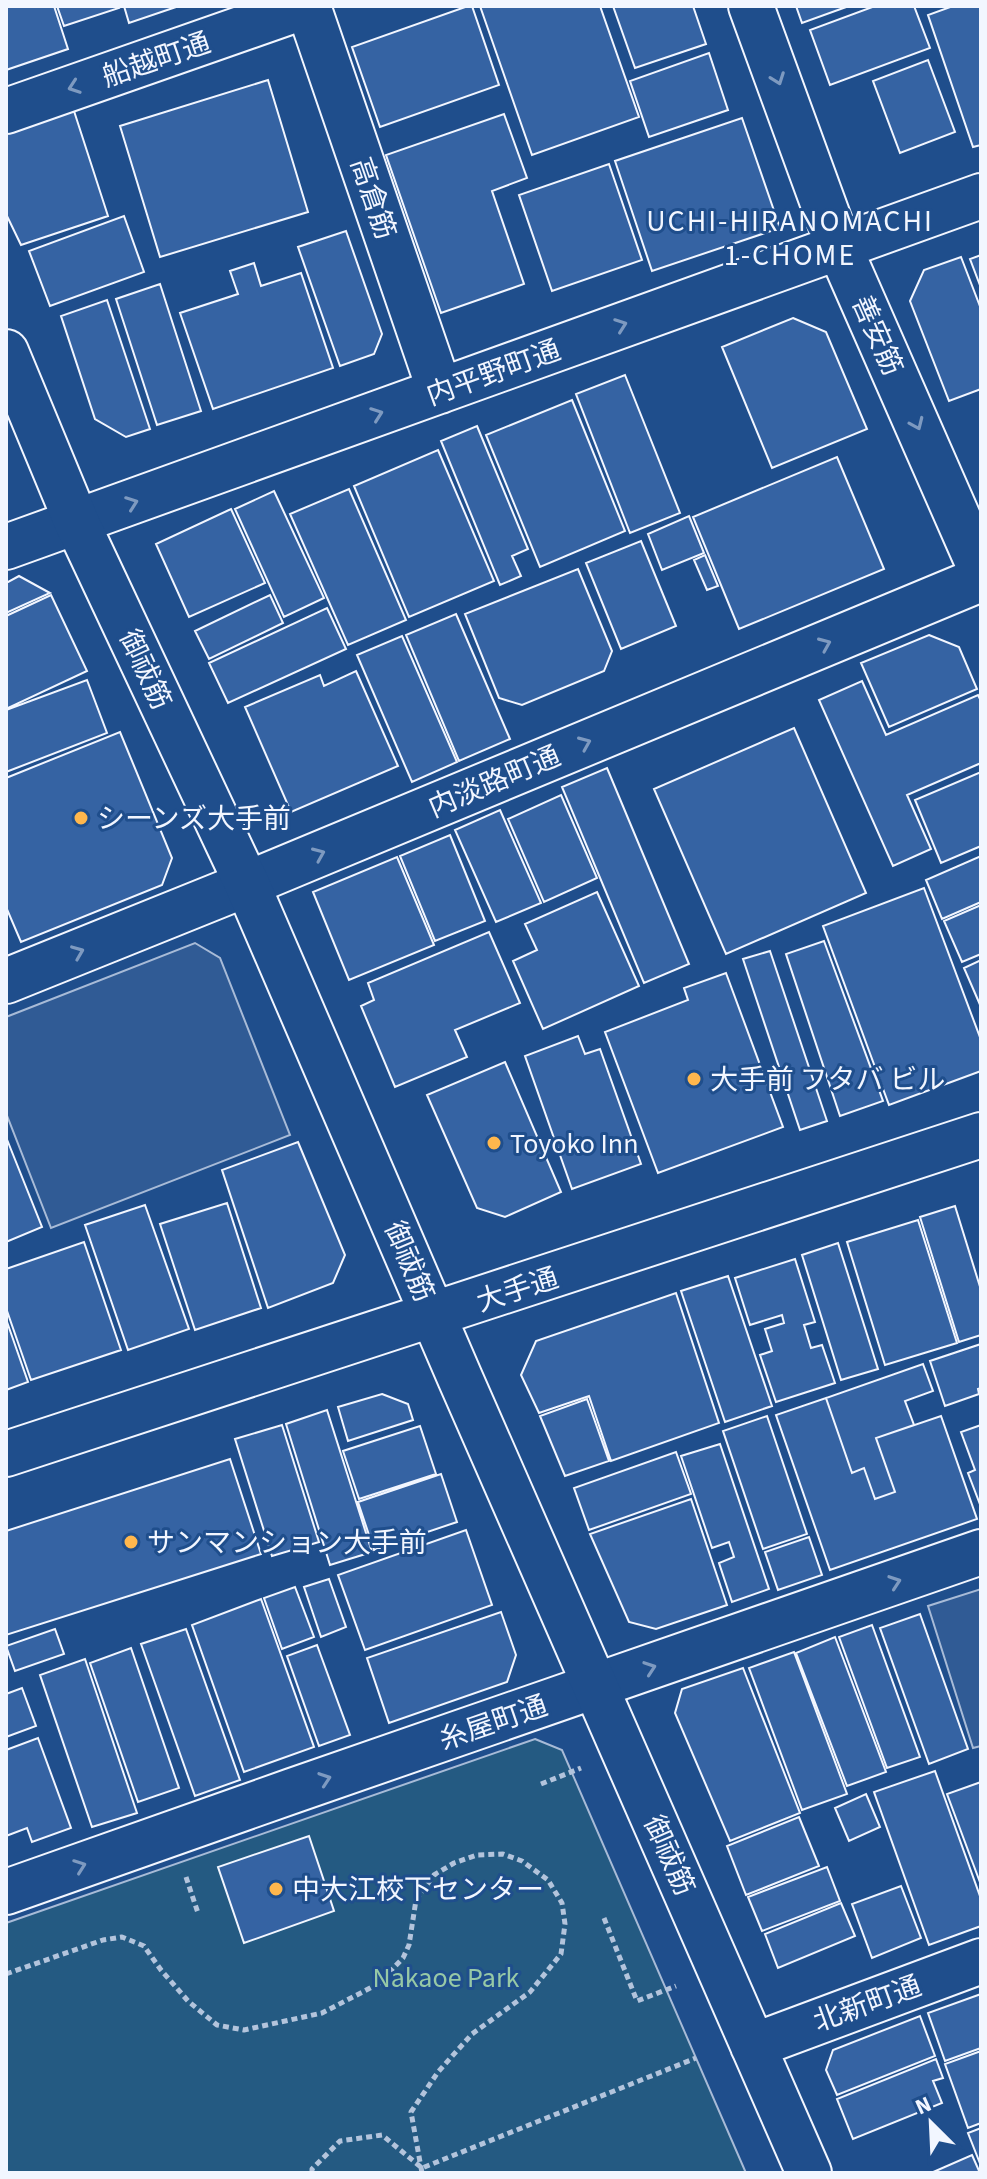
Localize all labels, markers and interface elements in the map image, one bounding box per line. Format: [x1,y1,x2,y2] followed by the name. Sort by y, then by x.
[97,23,216,97] street label: 船越町通
[768,71,784,85] one-way arrow
[68,78,82,94] one-way arrow
[340,152,406,245] street label: 高倉筋
[646,200,934,277] district label: UCHI-HIRANOMACHI 1-CHOME
[842,289,912,382] street label: 善安筋
[613,319,627,335] one-way arrow
[421,330,566,416] street label: 内平野町通
[369,407,383,424] one-way arrow
[907,416,923,430] one-way arrow
[125,496,139,512] one-way arrow
[109,623,181,716] street label: 御祓筋
[817,637,831,653] one-way arrow
[422,736,567,828] street label: 内淡路町通
[577,737,591,753] one-way arrow
[97,799,291,839] place label: シーンズ大手前
[72,809,90,827] marker: シーンズ大手前
[311,847,325,864] one-way arrow
[70,945,84,962] one-way arrow
[710,1060,945,1100] place label: 大手前 フタバ ビル
[685,1070,703,1088] marker: 大手前 フタバ ビル
[510,1124,639,1164] place label: Toyoko Inn
[485,1134,503,1152] marker: Toyoko Inn
[374,1215,444,1308] street label: 御祓筋
[471,1258,563,1322] street label: 大手通
[147,1523,427,1563] place label: サンマンション大手前
[122,1533,140,1551] marker: サンマンション大手前
[888,1575,902,1592] one-way arrow
[642,1661,656,1678] one-way arrow
[434,1686,553,1760] street label: 糸屋町通
[317,1773,331,1789] one-way arrow
[634,1809,704,1902] street label: 御祓筋
[72,1859,86,1876] one-way arrow
[292,1870,544,1910] place label: 中大江校下センター
[267,1880,285,1898] marker: 中大江校下センター
[373,1958,520,1998] park label: Nakaoe Park
[808,1966,927,2042] street label: 北新町通
[891,2083,971,2163] north arrow
[910,2088,936,2123] text: N

